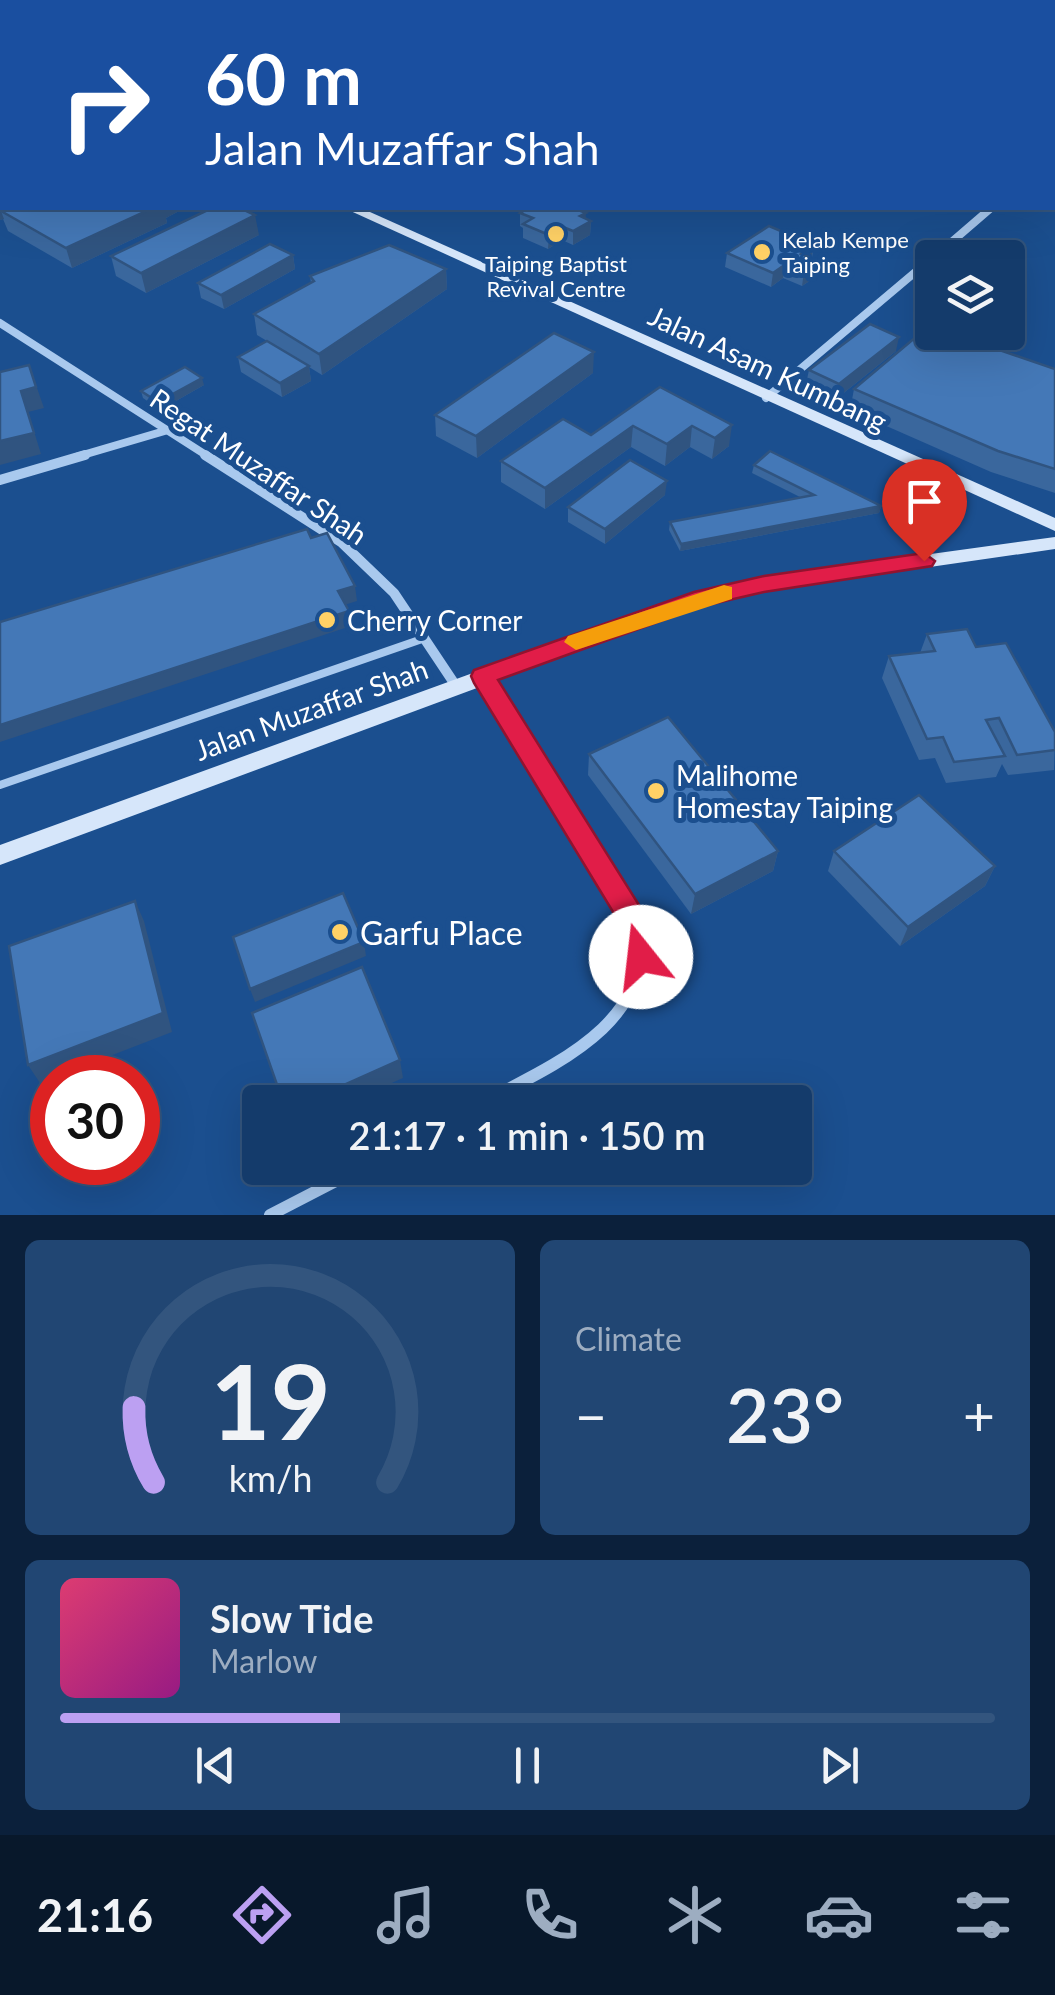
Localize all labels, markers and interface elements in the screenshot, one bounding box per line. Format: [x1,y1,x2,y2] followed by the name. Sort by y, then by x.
[205,36,362,120] text: 60 m
[40,40,170,170] icon: right
[205,121,600,175] text: Jalan Muzaffar Shah
[545,223,567,245] marker: Taiping Baptist Revival Centre
[782,226,909,278] place label: Kelab Kempe Taiping
[915,240,1025,350] map controls
[915,240,1025,350] button: layers
[751,241,773,263] marker: Kelab Kempe Taiping
[485,250,627,302] place label: Taiping Baptist Revival Centre
[643,298,893,438] street label: Jalan Asam Kumbang
[144,381,374,551] street label: Regat Muzaffar Shah
[882,459,967,562] pin
[897,474,952,529] icon: arrive
[347,603,523,637] place label: Cherry Corner
[316,609,338,631] marker: Cherry Corner
[190,651,432,767] street label: Jalan Muzaffar Shah
[676,758,893,824] place label: Malihome Homestay Taiping
[645,780,667,802] marker: Malihome Homestay Taiping
[589,905,693,1009] position arrow
[360,913,523,952] place label: Garfu Place
[329,921,351,943] marker: Garfu Place
[30,1055,160,1185] speed limit sign: 30
[349,1112,705,1158] text: 21:17 · 1 min · 150 m
[575,1319,682,1358] text: Climate
[210,1337,330,1462] text: 19
[726,1369,844,1459] text: 23°
[575,1382,607,1448] text: −
[963,1382,995,1448] text: +
[228,1457,312,1500] text: km/h
[210,1595,373,1641] text: Slow Tide
[210,1641,317,1680] text: Marlow
[188,1738,243,1793] icon: previous
[500,1738,555,1793] icon: pause
[812,1738,867,1793] icon: next
[227,1880,297,1950] icon: directions
[371,1880,441,1950] icon: music
[515,1880,585,1950] icon: phone
[660,1880,730,1950] icon: climate
[804,1880,874,1950] icon: car
[948,1880,1018,1950] icon: filters
[37,1888,153,1942] text: 21:16

